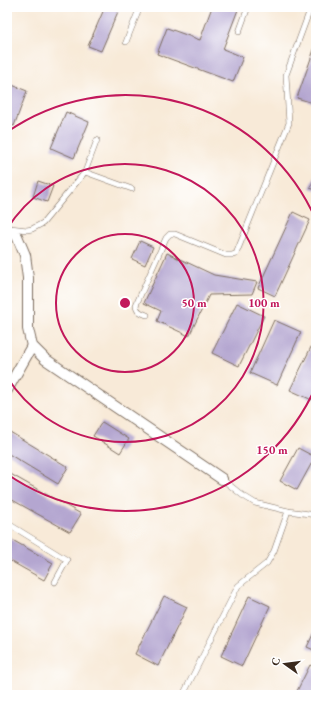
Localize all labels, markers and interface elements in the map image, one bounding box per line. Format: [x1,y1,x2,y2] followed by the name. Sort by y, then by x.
[181,295,207,311] text: 50 m
[248,295,280,311] text: 100 m
[118,296,132,310] centre of rings
[256,442,288,458] text: 150 m
[265,644,305,684] north arrow
[268,656,283,667] text: С

